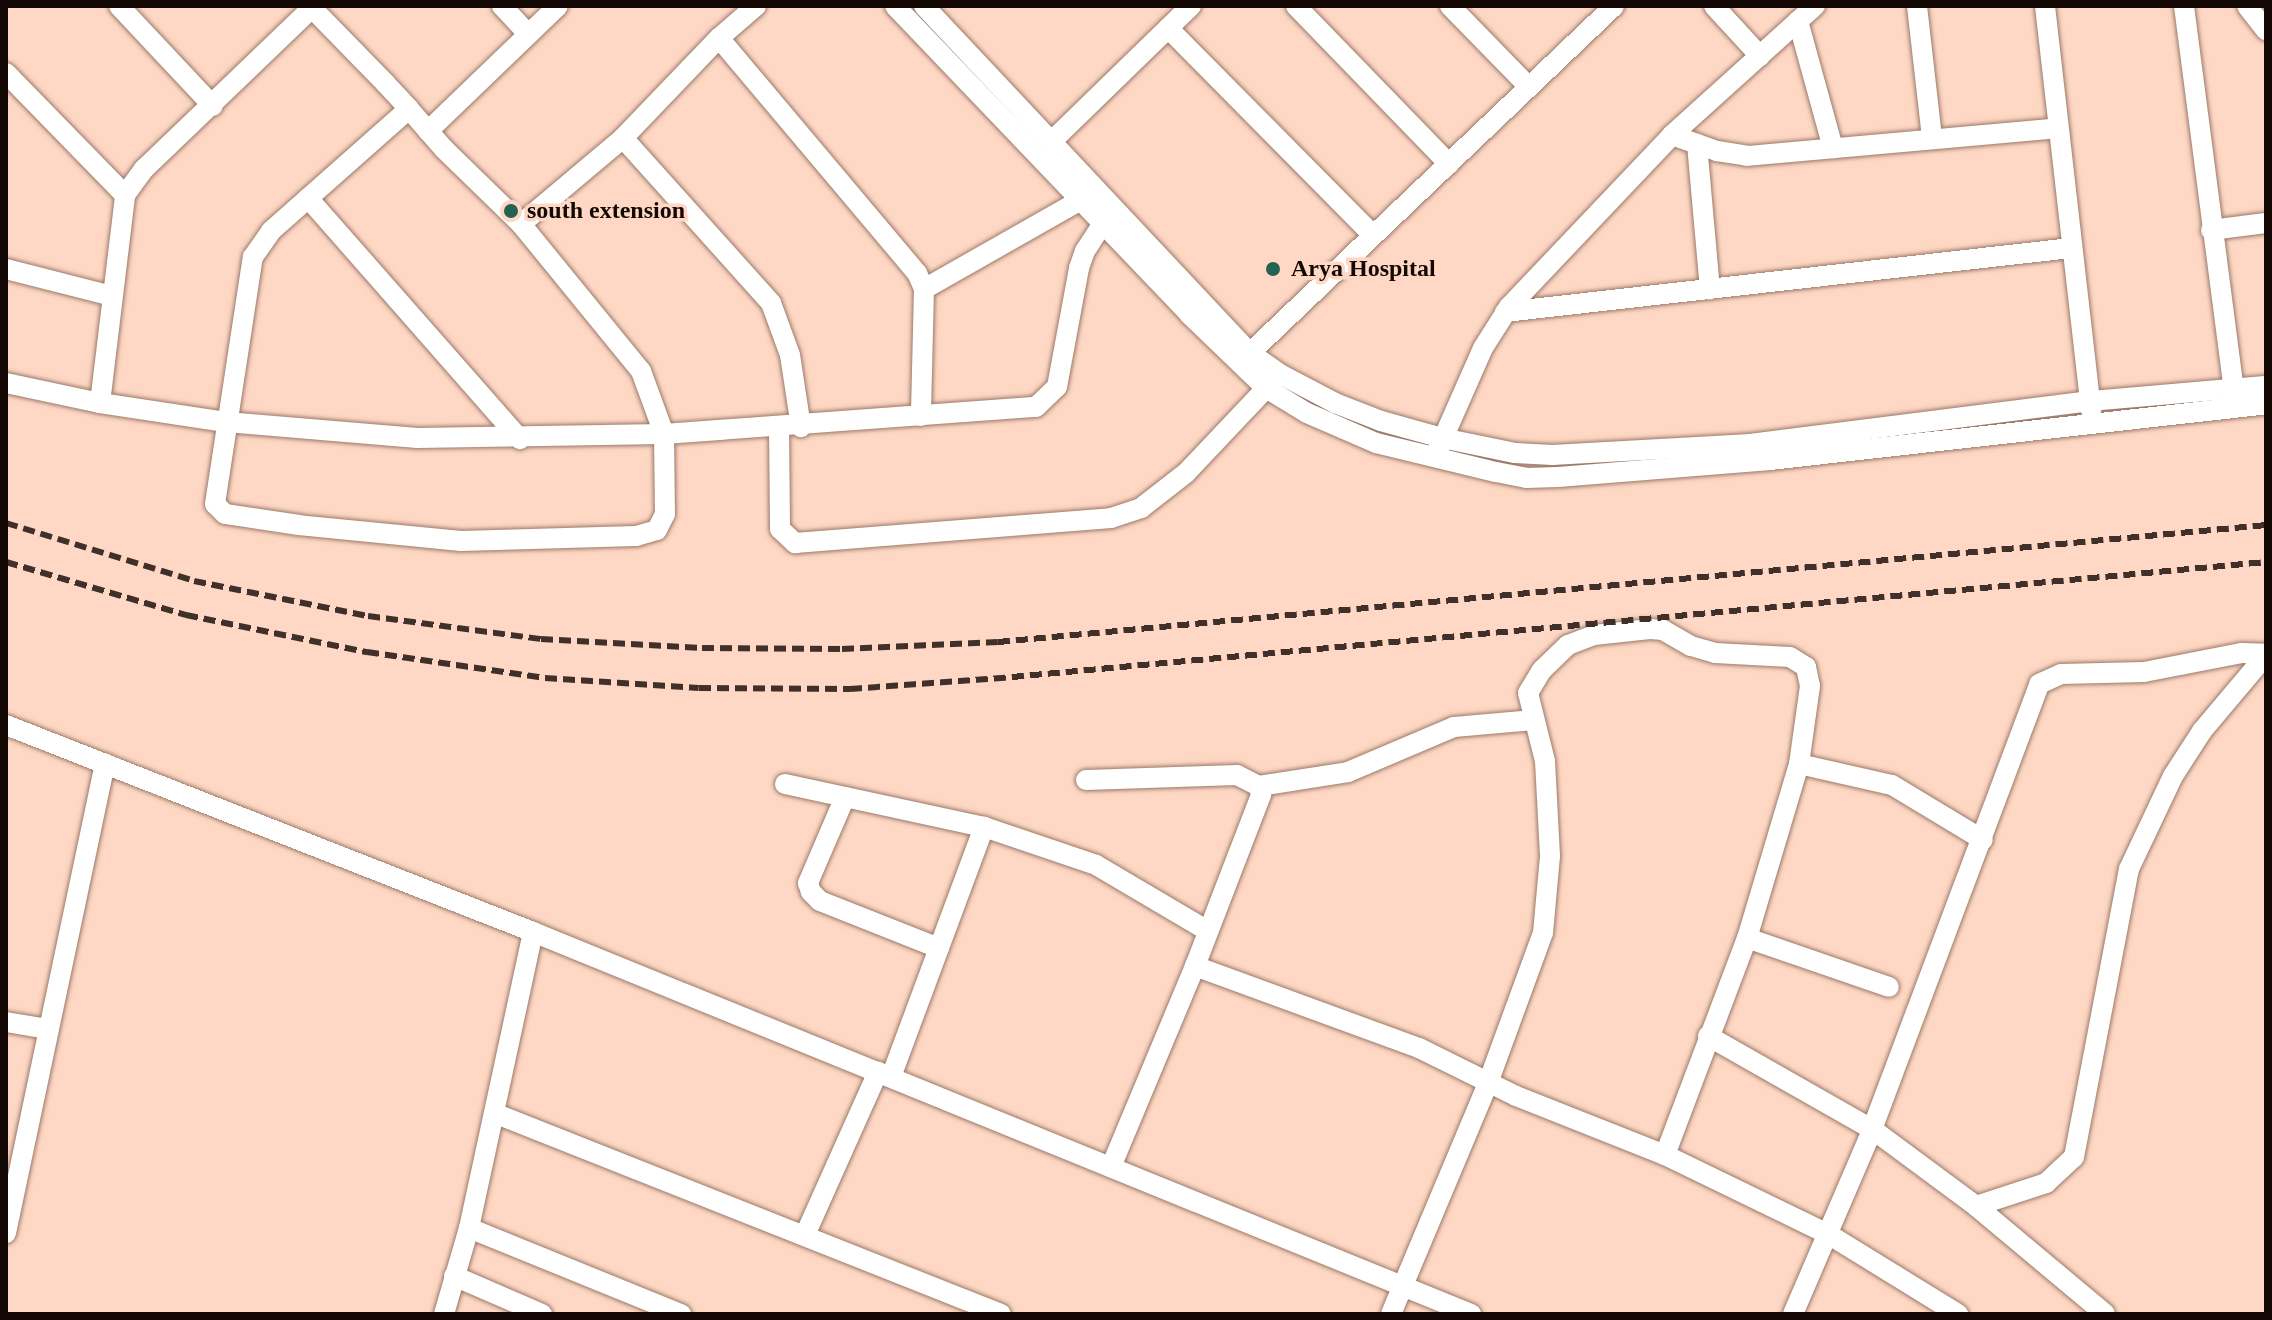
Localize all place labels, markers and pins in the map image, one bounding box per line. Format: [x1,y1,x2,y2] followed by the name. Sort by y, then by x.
[527,197,685,225] place label: south extension
[502,202,520,220] marker: south extension
[1291,255,1436,283] place label: Arya Hospital
[1262,258,1284,280] marker: Arya Hospital

